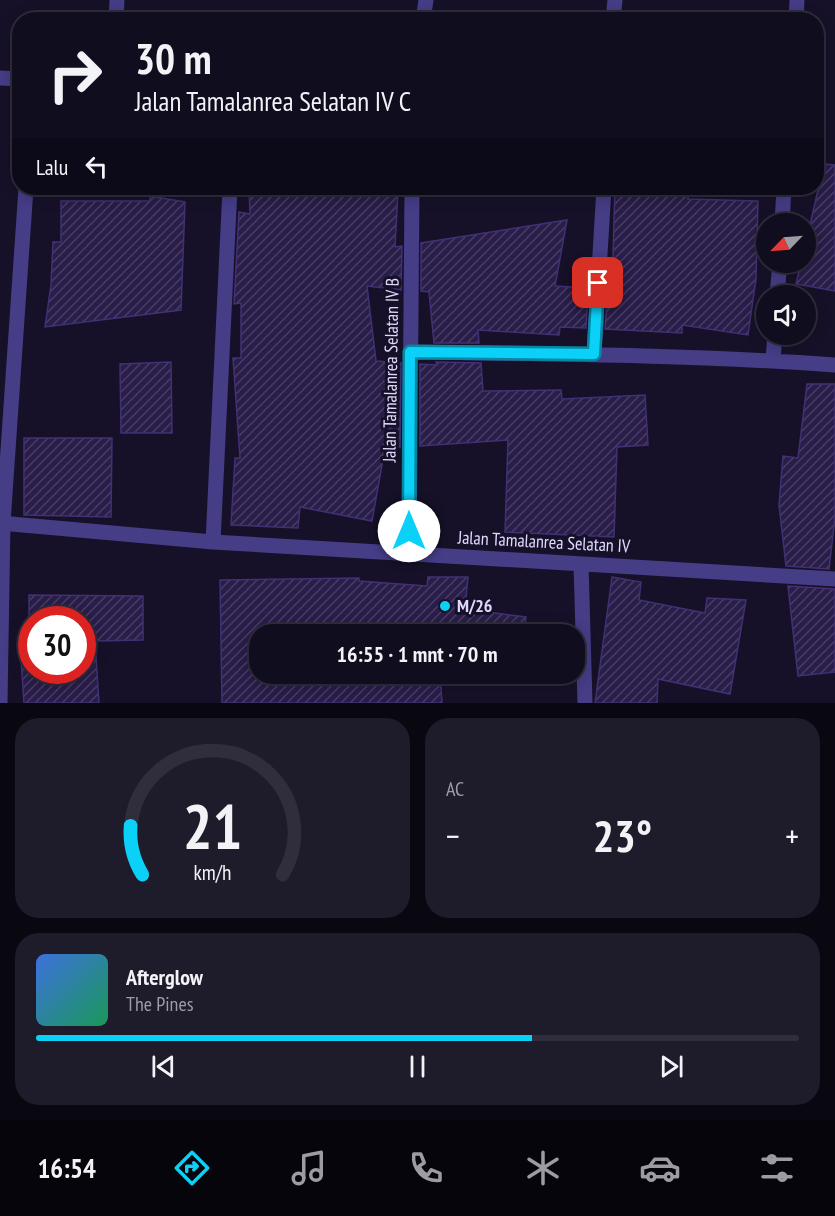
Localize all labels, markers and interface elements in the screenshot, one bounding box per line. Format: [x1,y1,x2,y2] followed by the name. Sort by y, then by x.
[135,31,212,86] text: 30 m
[36,36,114,114] icon: right
[135,84,411,118] text: Jalan Tamalanrea Selatan IV C
[80,150,113,183] icon: left
[36,153,68,181] text: Lalu
[756,213,816,273] north arrow
[756,213,816,345] map controls
[572,257,623,308] pin
[581,266,614,299] icon: arrive
[377,278,404,463] street label: Jalan Tamalanrea Selatan IV B
[756,285,816,345] button: sound
[377,499,441,563] position arrow
[456,525,631,558] street label: Jalan Tamalanrea Selatan IV
[457,594,492,617] place label: M/26
[438,599,452,613] marker: M/26
[18,606,96,684] speed limit sign: 30
[337,640,497,668] text: 16:55 · 1 mnt · 70 m
[446,776,464,802] text: AC
[183,785,242,866] text: 21
[593,806,652,864] text: 23°
[446,814,460,857] text: −
[785,814,799,857] text: +
[193,858,232,886] text: km/h
[126,963,203,991] text: Afterglow
[126,991,193,1017] text: The Pines
[147,1050,180,1083] icon: previous
[401,1050,434,1083] icon: pause
[655,1050,688,1083] icon: next
[171,1147,213,1189] icon: directions
[288,1147,330,1189] icon: music
[405,1147,447,1189] icon: phone
[522,1147,564,1189] icon: climate
[639,1147,681,1189] icon: car
[756,1147,798,1189] icon: filters
[37,1151,96,1185] text: 16:54

